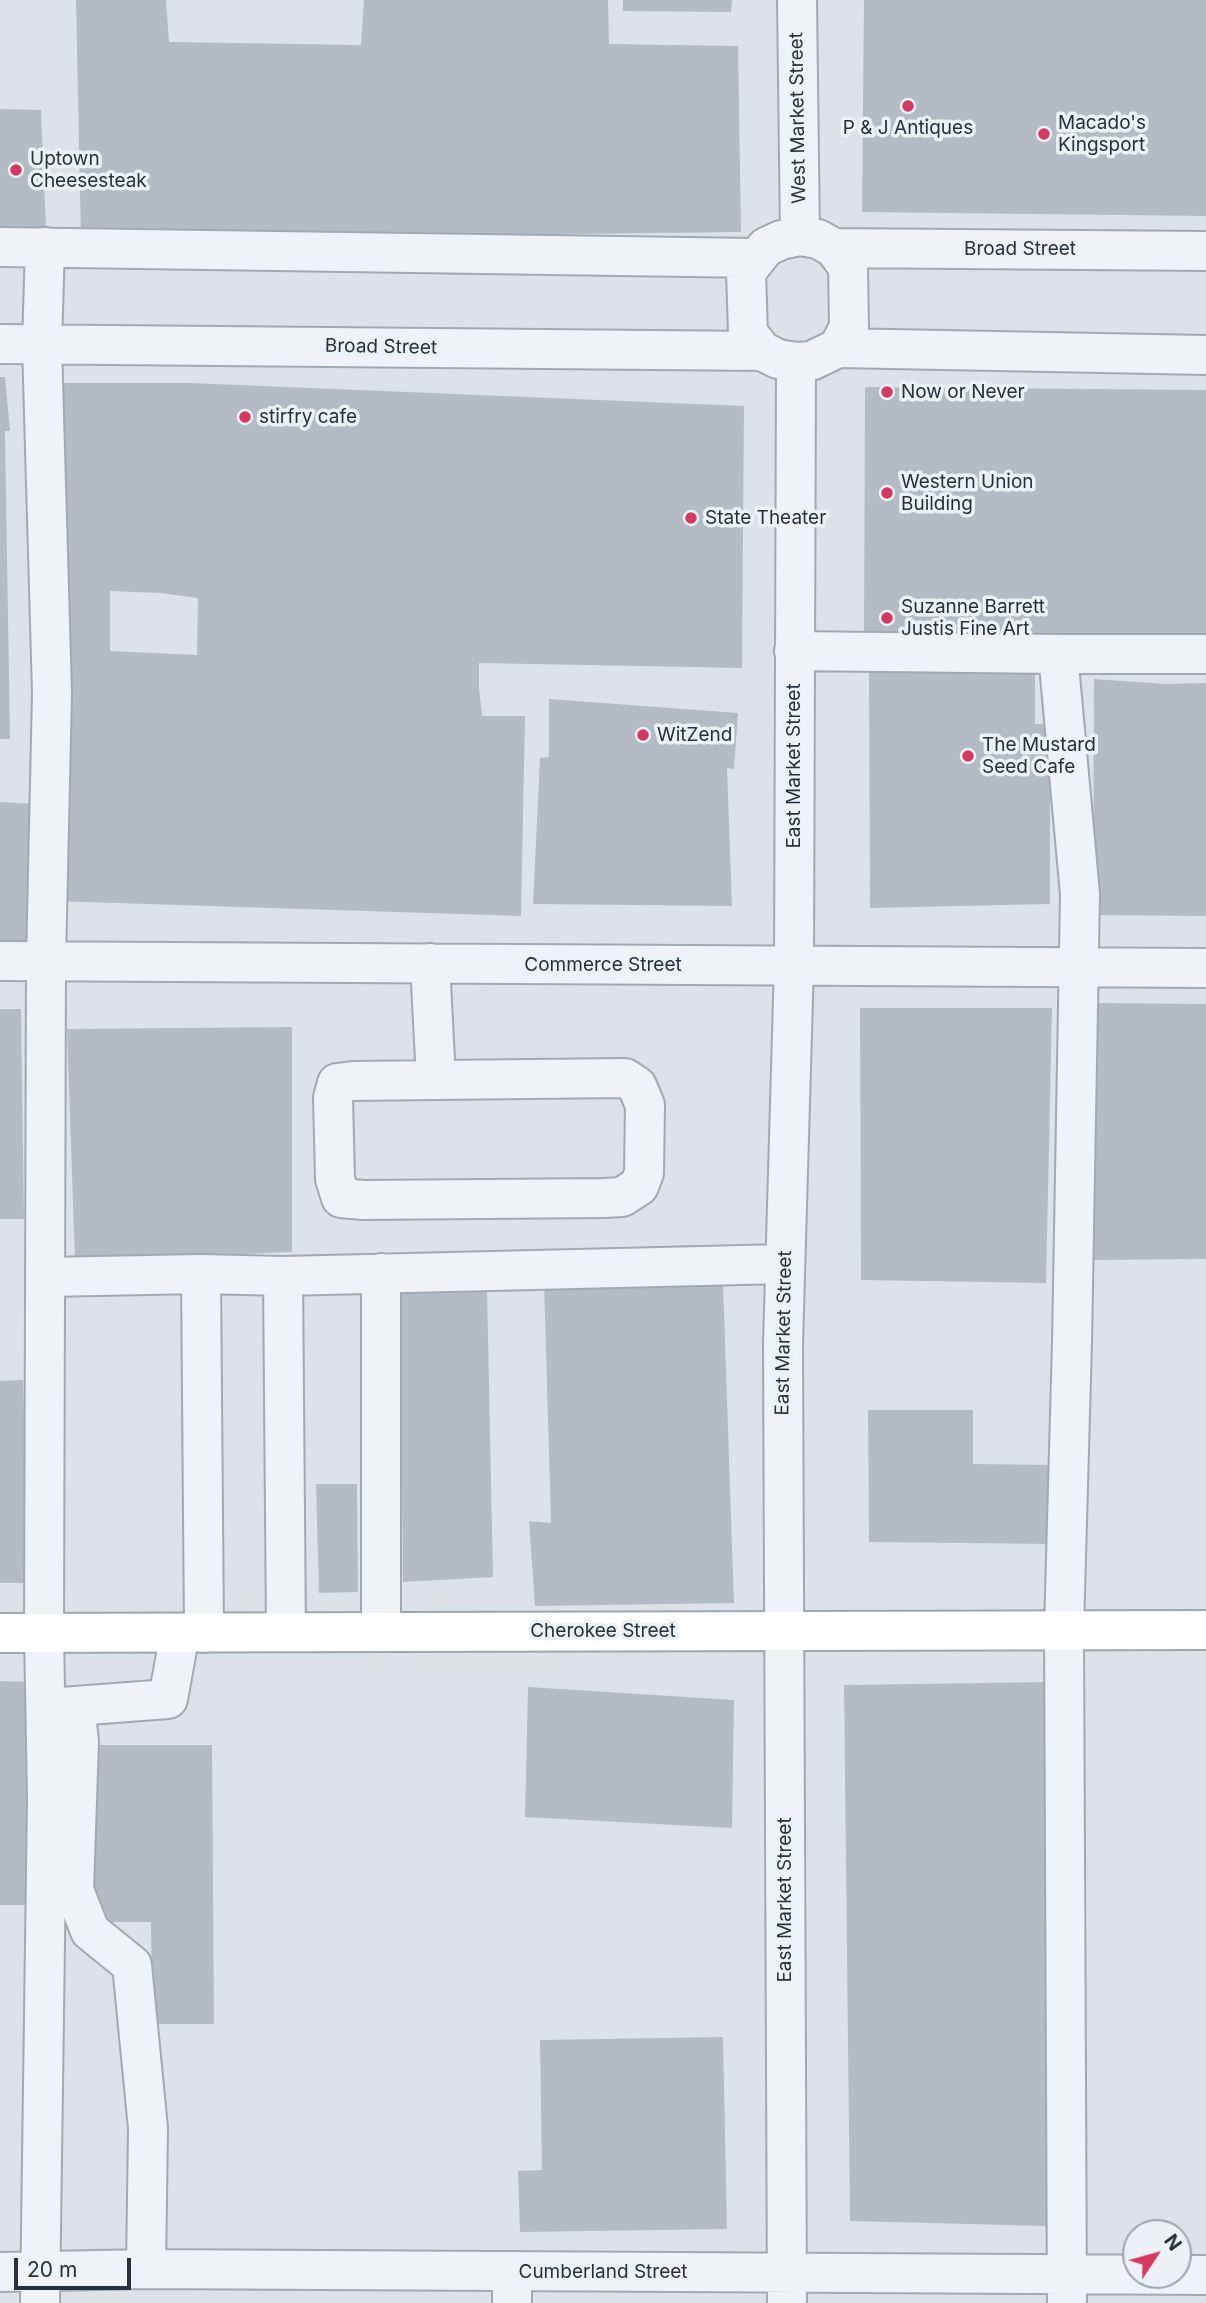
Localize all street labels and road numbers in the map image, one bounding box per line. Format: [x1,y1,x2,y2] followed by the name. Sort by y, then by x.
[785,32,811,204] street label: West Market Street
[964,238,1076,260] street label: Broad Street
[325,335,437,359] street label: Broad Street
[783,683,805,849] street label: East Market Street
[524,954,682,976] street label: Commerce Street
[771,1250,797,1416] street label: East Market Street
[530,1620,676,1642] street label: Cherokee Street
[774,1817,796,1983] street label: East Market Street
[518,2261,688,2283] street label: Cumberland Street

